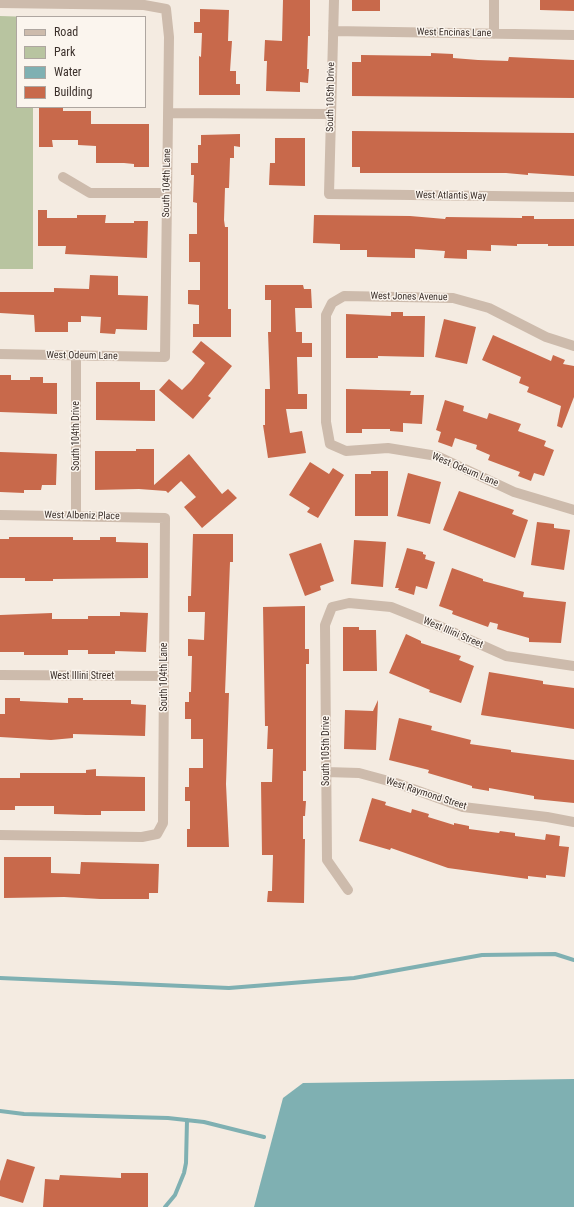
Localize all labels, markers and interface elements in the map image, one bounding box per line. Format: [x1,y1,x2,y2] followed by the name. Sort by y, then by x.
[16,16,146,108] legend
[54,25,78,39] text: Road
[417,26,491,40] street label: West Encinas Lane
[54,45,75,59] text: Park
[324,62,338,132] street label: South 105th Drive
[54,65,82,79] text: Water
[54,85,92,99] text: Building
[160,148,174,218] street label: South 104th Lane
[415,189,487,203] street label: West Atlantis Way
[370,290,448,304] street label: West Jones Avenue
[46,349,118,363] street label: West Odeum Lane
[70,401,82,471] street label: South 104th Drive
[430,451,500,489] street label: West Odeum Lane
[44,509,120,523] street label: West Albeniz Place
[421,615,485,651] street label: West Illini Street
[158,642,170,712] street label: South 104th Lane
[50,670,114,682] street label: West Illini Street
[320,716,332,786] street label: South 105th Drive
[384,775,468,813] street label: West Raymond Street

